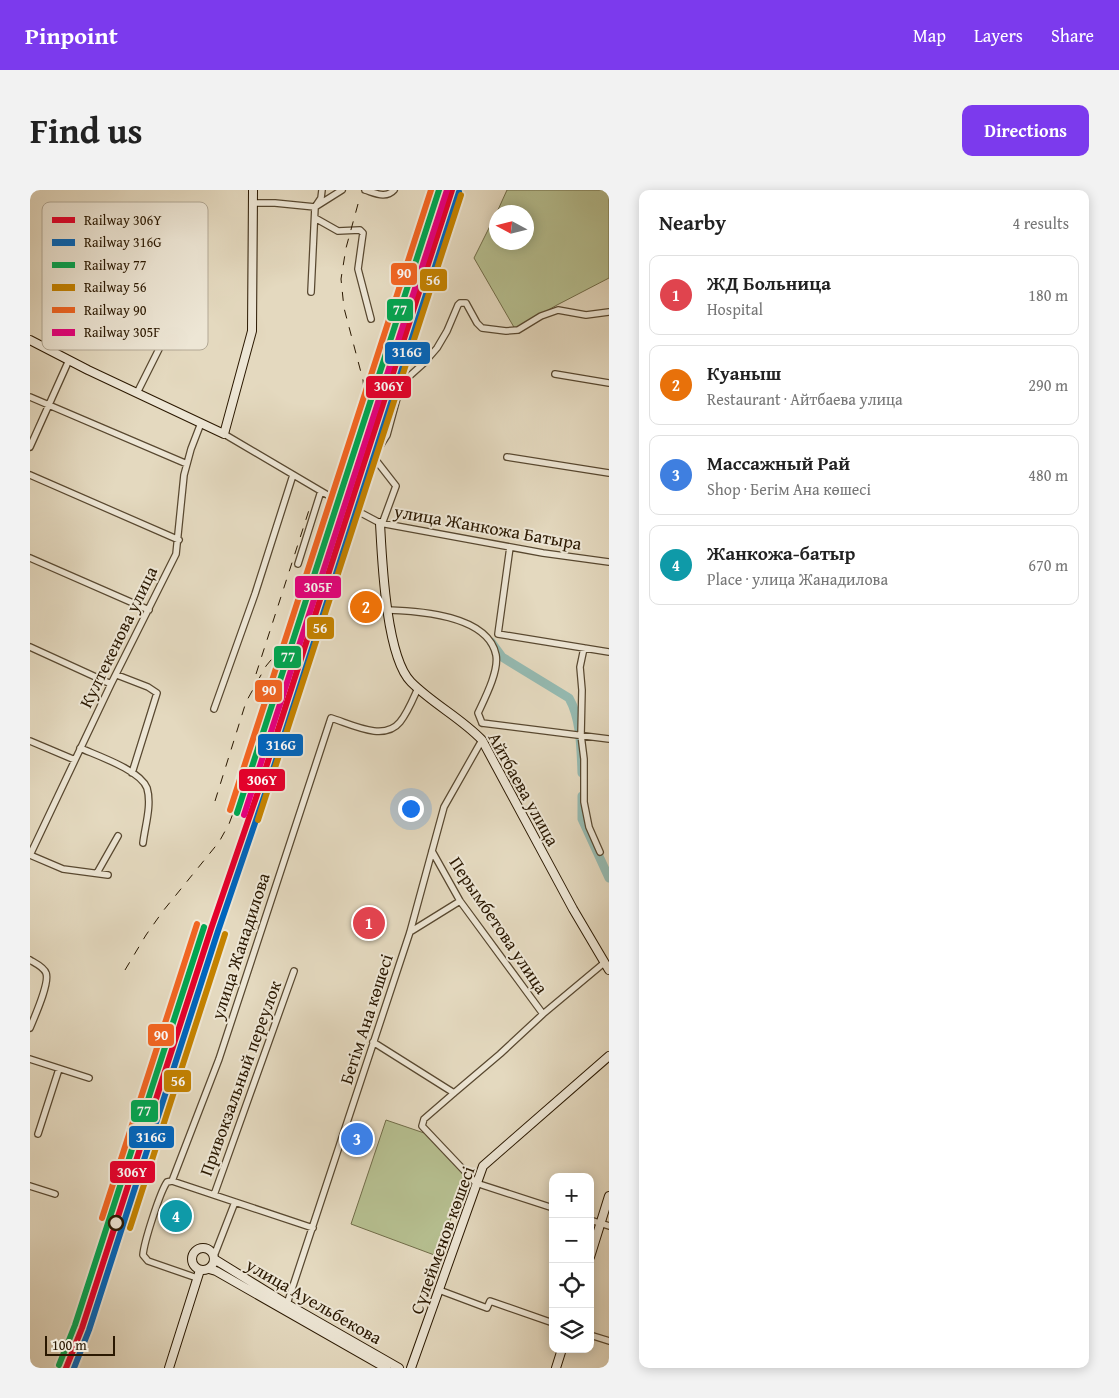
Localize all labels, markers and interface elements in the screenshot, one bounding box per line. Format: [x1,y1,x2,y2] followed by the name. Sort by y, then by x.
[25,18,118,53] text: Pinpoint
[913,22,946,49] text: Map
[974,22,1023,49] text: Layers
[1051,22,1094,49] text: Share
[30,105,143,156] text: Find us
[962,105,1089,156] button: Directions
[42,202,208,350] legend
[489,205,534,250] north arrow
[659,207,726,238] text: Nearby
[84,210,162,230] text: Railway 306Y
[1012,211,1069,235] text: 4 results
[84,232,161,252] text: Railway 316G
[84,255,147,275] text: Railway 77
[390,262,418,286] line badge: 90
[397,263,411,283] text: 90
[419,268,448,292] line badge: 56
[707,269,831,297] text: ЖД Больница
[426,270,440,290] text: 56
[84,277,147,297] text: Railway 56
[672,283,680,307] text: 1
[1028,283,1068,307] text: 180 m
[707,297,763,321] text: Hospital
[386,298,414,322] line badge: 77
[84,300,147,320] text: Railway 90
[393,300,407,320] text: 77
[84,322,160,342] text: Railway 305F
[384,341,431,365] line badge: 316G
[392,342,423,362] text: 316G
[707,359,781,387] text: Куаныш
[672,373,680,397] text: 2
[1028,373,1068,397] text: 290 m
[365,375,412,399] line badge: 306Y
[374,376,405,396] text: 306Y
[707,387,903,411] text: Restaurant · Айтбаева улица
[707,449,850,477] text: Массажный Рай
[672,463,680,487] text: 3
[1028,463,1068,487] text: 480 m
[707,477,871,501] text: Shop · Бегім Ана көшесі
[391,497,584,557] street label: улица Жанкожа Батыра
[707,539,855,567] text: Жанкожа-батыр
[672,553,680,577] text: 4
[1028,553,1068,577] text: 670 m
[72,561,164,712] street label: Култекенова улица
[707,567,888,591] text: Place · улица Жанадилова
[294,575,342,599] line badge: 305F
[304,577,333,597] text: 305F
[350,588,382,626] pin: 2
[306,616,335,640] line badge: 56
[313,618,327,638] text: 56
[273,645,302,669] line badge: 77
[281,647,295,667] text: 77
[254,679,283,703] line badge: 90
[262,680,276,700] text: 90
[482,727,567,851] street label: Айтбаева улица
[257,733,304,757] line badge: 316G
[266,735,297,755] text: 316G
[238,768,286,792] line badge: 306Y
[247,770,278,790] text: 306Y
[398,796,424,822] your location
[443,851,555,1000] street label: Перымбетова улица
[203,869,277,1024] street label: улица Жанадилова
[353,904,385,942] pin: 1
[332,950,400,1088] street label: Бегім Ана көшесі
[192,976,288,1180] street label: Привокзальный переулок
[147,1023,175,1047] line badge: 90
[154,1025,168,1045] text: 90
[163,1069,192,1093] line badge: 56
[171,1071,185,1091] text: 56
[130,1099,159,1123] line badge: 77
[137,1101,151,1121] text: 77
[341,1120,373,1158] pin: 3
[128,1125,175,1149] line badge: 316G
[136,1127,167,1147] text: 316G
[109,1160,156,1184] line badge: 306Y
[117,1162,148,1182] text: 306Y
[403,1162,481,1318] street label: Сүлейменов көшесі
[549,1173,594,1353] map controls
[549,1173,594,1218] button: +
[160,1197,192,1235] pin: 4
[108,1215,124,1231] unlabelled marker
[549,1218,594,1263] button: −
[240,1251,387,1351] street label: улица Ауельбекова
[549,1263,594,1308] button: locate
[549,1308,594,1353] button: layers
[45,1333,115,1356] scale bar
[52,1335,87,1355] text: 100 m

